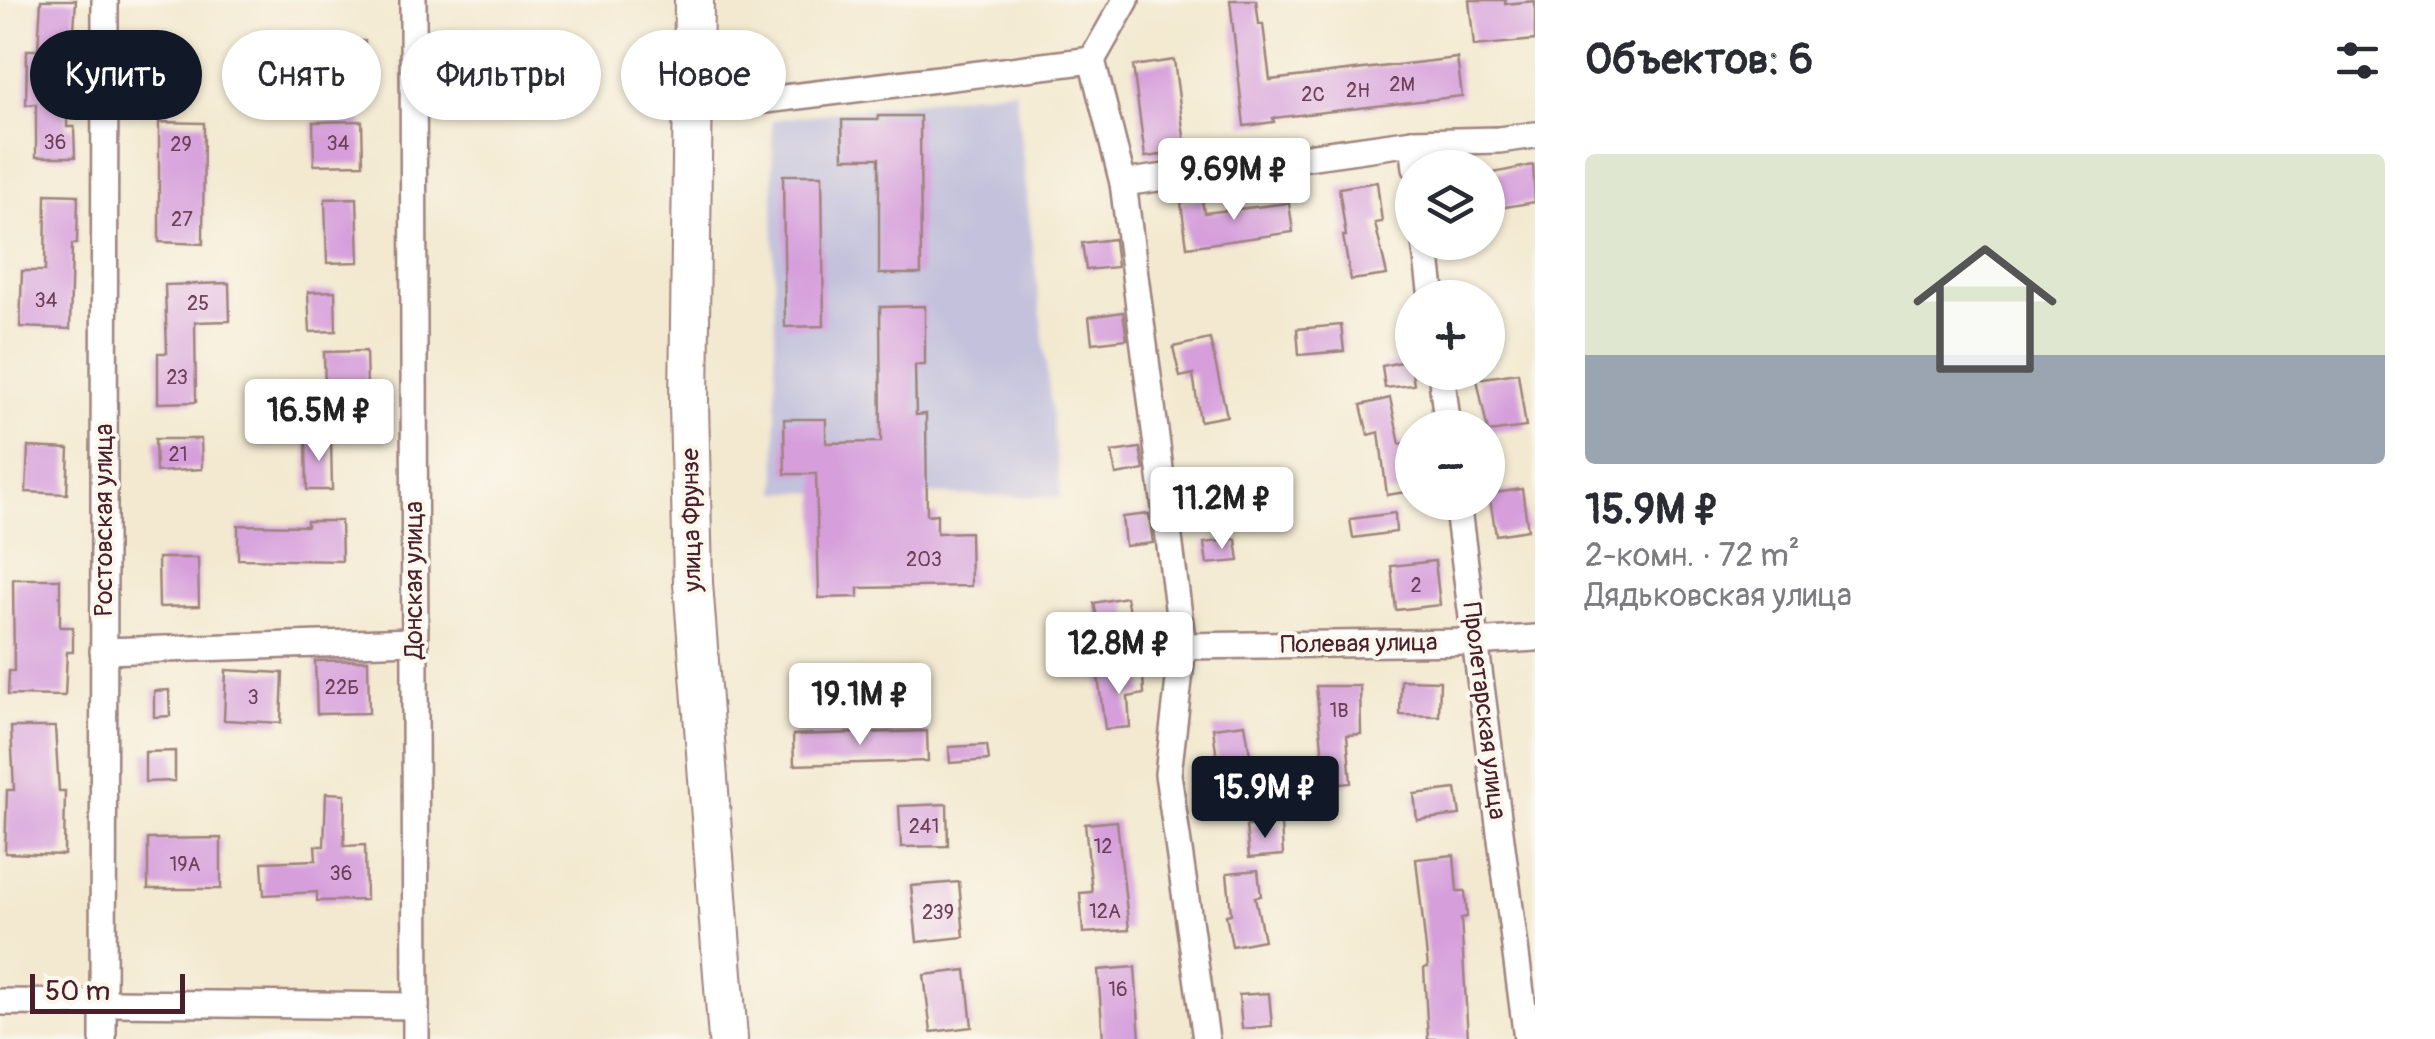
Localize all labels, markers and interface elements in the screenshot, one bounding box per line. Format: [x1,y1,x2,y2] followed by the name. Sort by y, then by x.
[30,30,202,120] chip: Купить
[222,30,381,120] chip: Снять
[401,30,601,120] chip: Фильтры
[621,30,786,120] chip: Новое
[2330,33,2385,88] icon: filters
[1585,34,1813,86] text: Объектов: 6
[1389,72,1415,97] house number: 2М
[1346,78,1370,103] house number: 2Н
[1301,82,1325,107] house number: 2С
[44,130,66,155] house number: 36
[327,131,350,156] house number: 34
[170,132,192,157] house number: 29
[1142,138,1326,223] pin: 9.69M ₽
[1180,150,1288,190] text: 9.69M ₽
[1395,150,1505,520] map controls
[1395,150,1505,260] button: layers
[171,207,193,232] house number: 27
[1895,219,2075,399] icon: home
[1395,280,1505,390] button: +
[35,288,58,313] house number: 34
[187,291,209,316] house number: 25
[166,365,188,390] house number: 23
[227,379,411,464] pin: 16.5M ₽
[267,391,371,431] text: 16.5M ₽
[1395,410,1505,520] button: −
[89,424,120,616] street label: Ростовская улица
[169,442,188,467] house number: 21
[675,447,709,593] street label: улица Фрунзе
[1130,467,1314,552] pin: 11.2M ₽
[1172,479,1272,519] text: 11.2M ₽
[1585,484,1720,536] text: 15.9M ₽
[399,501,430,660] street label: Донская улица
[1585,536,1800,576] text: 2-комн. · 72 m²
[906,547,942,572] house number: 203
[1410,573,1422,598] house number: 2
[1585,576,1852,616] text: Дядьковская улица
[1455,601,1513,821] street label: Пролетарская улица
[1027,612,1211,697] pin: 12.8M ₽
[1068,624,1170,664] text: 12.8M ₽
[1280,627,1438,661] street label: Полевая улица
[768,663,952,748] pin: 19.1M ₽
[325,675,359,700] house number: 22Б
[811,675,909,715] text: 19.1M ₽
[247,685,259,710] house number: 3
[1329,698,1349,723] house number: 1В
[1173,756,1357,841] pin: 15.9M ₽
[1214,768,1316,808] text: 15.9M ₽
[909,814,939,839] house number: 241
[1094,834,1113,859] house number: 12
[169,852,201,877] house number: 19А
[330,861,352,886] house number: 36
[1089,899,1121,924] house number: 12А
[922,900,954,925] house number: 239
[30,969,185,1014] scale bar
[45,974,110,1009] text: 50 m
[1108,977,1128,1002] house number: 16

